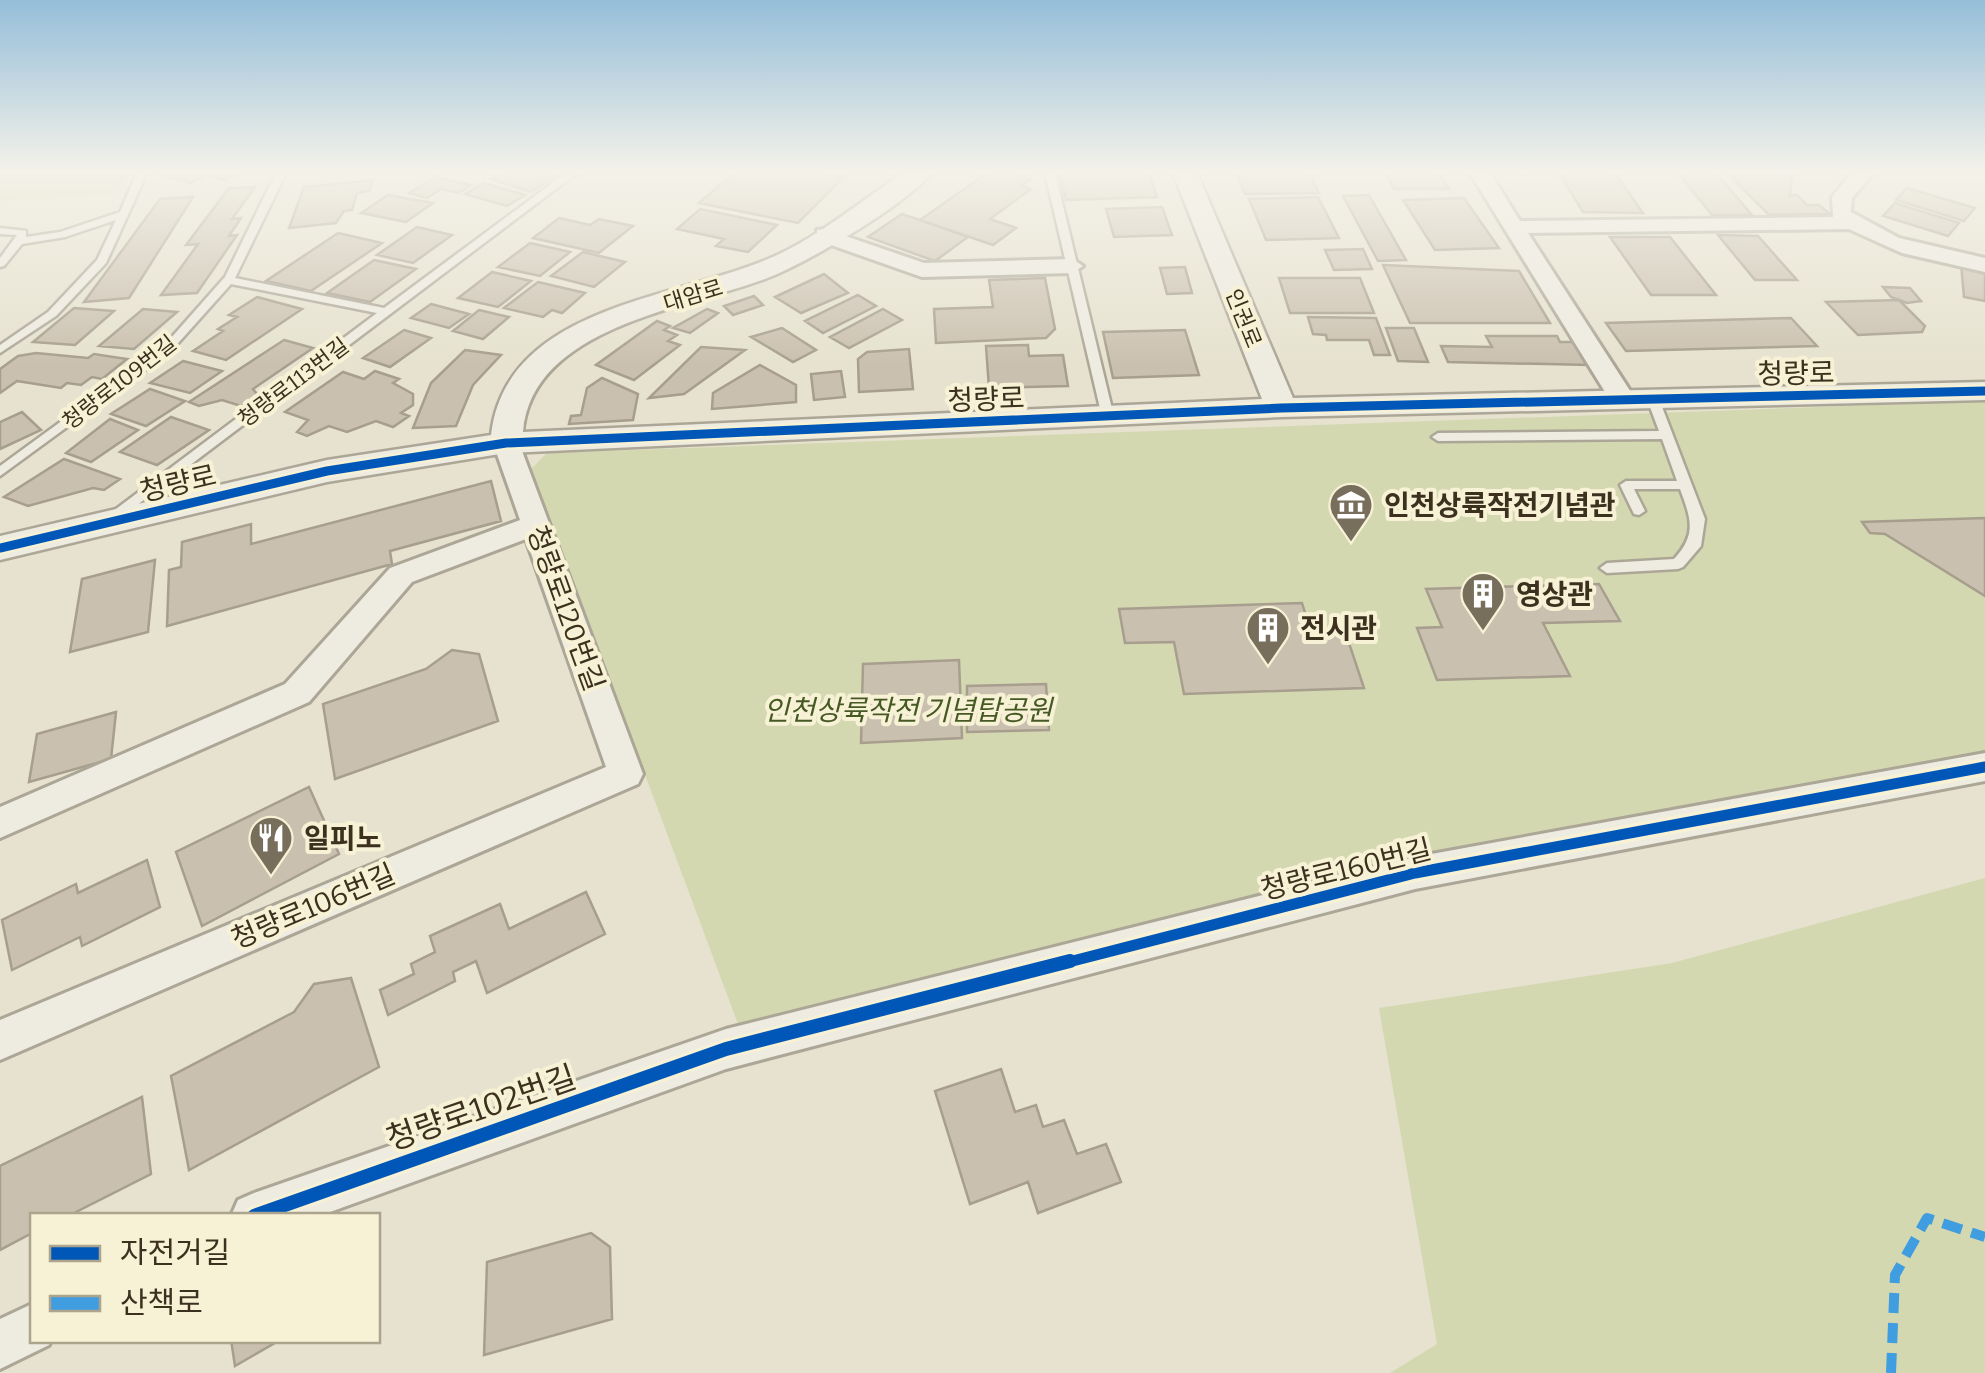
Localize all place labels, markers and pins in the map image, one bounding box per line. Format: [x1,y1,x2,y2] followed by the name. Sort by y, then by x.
[1328,482,1374,543] museum icon: 인천상륙작전기념관
[1384,489,1616,522] place label: 인천상륙작전기념관
[1460,571,1506,632] building icon: 영상관
[1516,578,1593,611] place label: 영상관
[1245,605,1291,666] building icon: 전시관
[1300,612,1377,645] place label: 전시관
[248,815,294,876] restaurant icon: 일피노
[304,822,381,855] place label: 일피노

